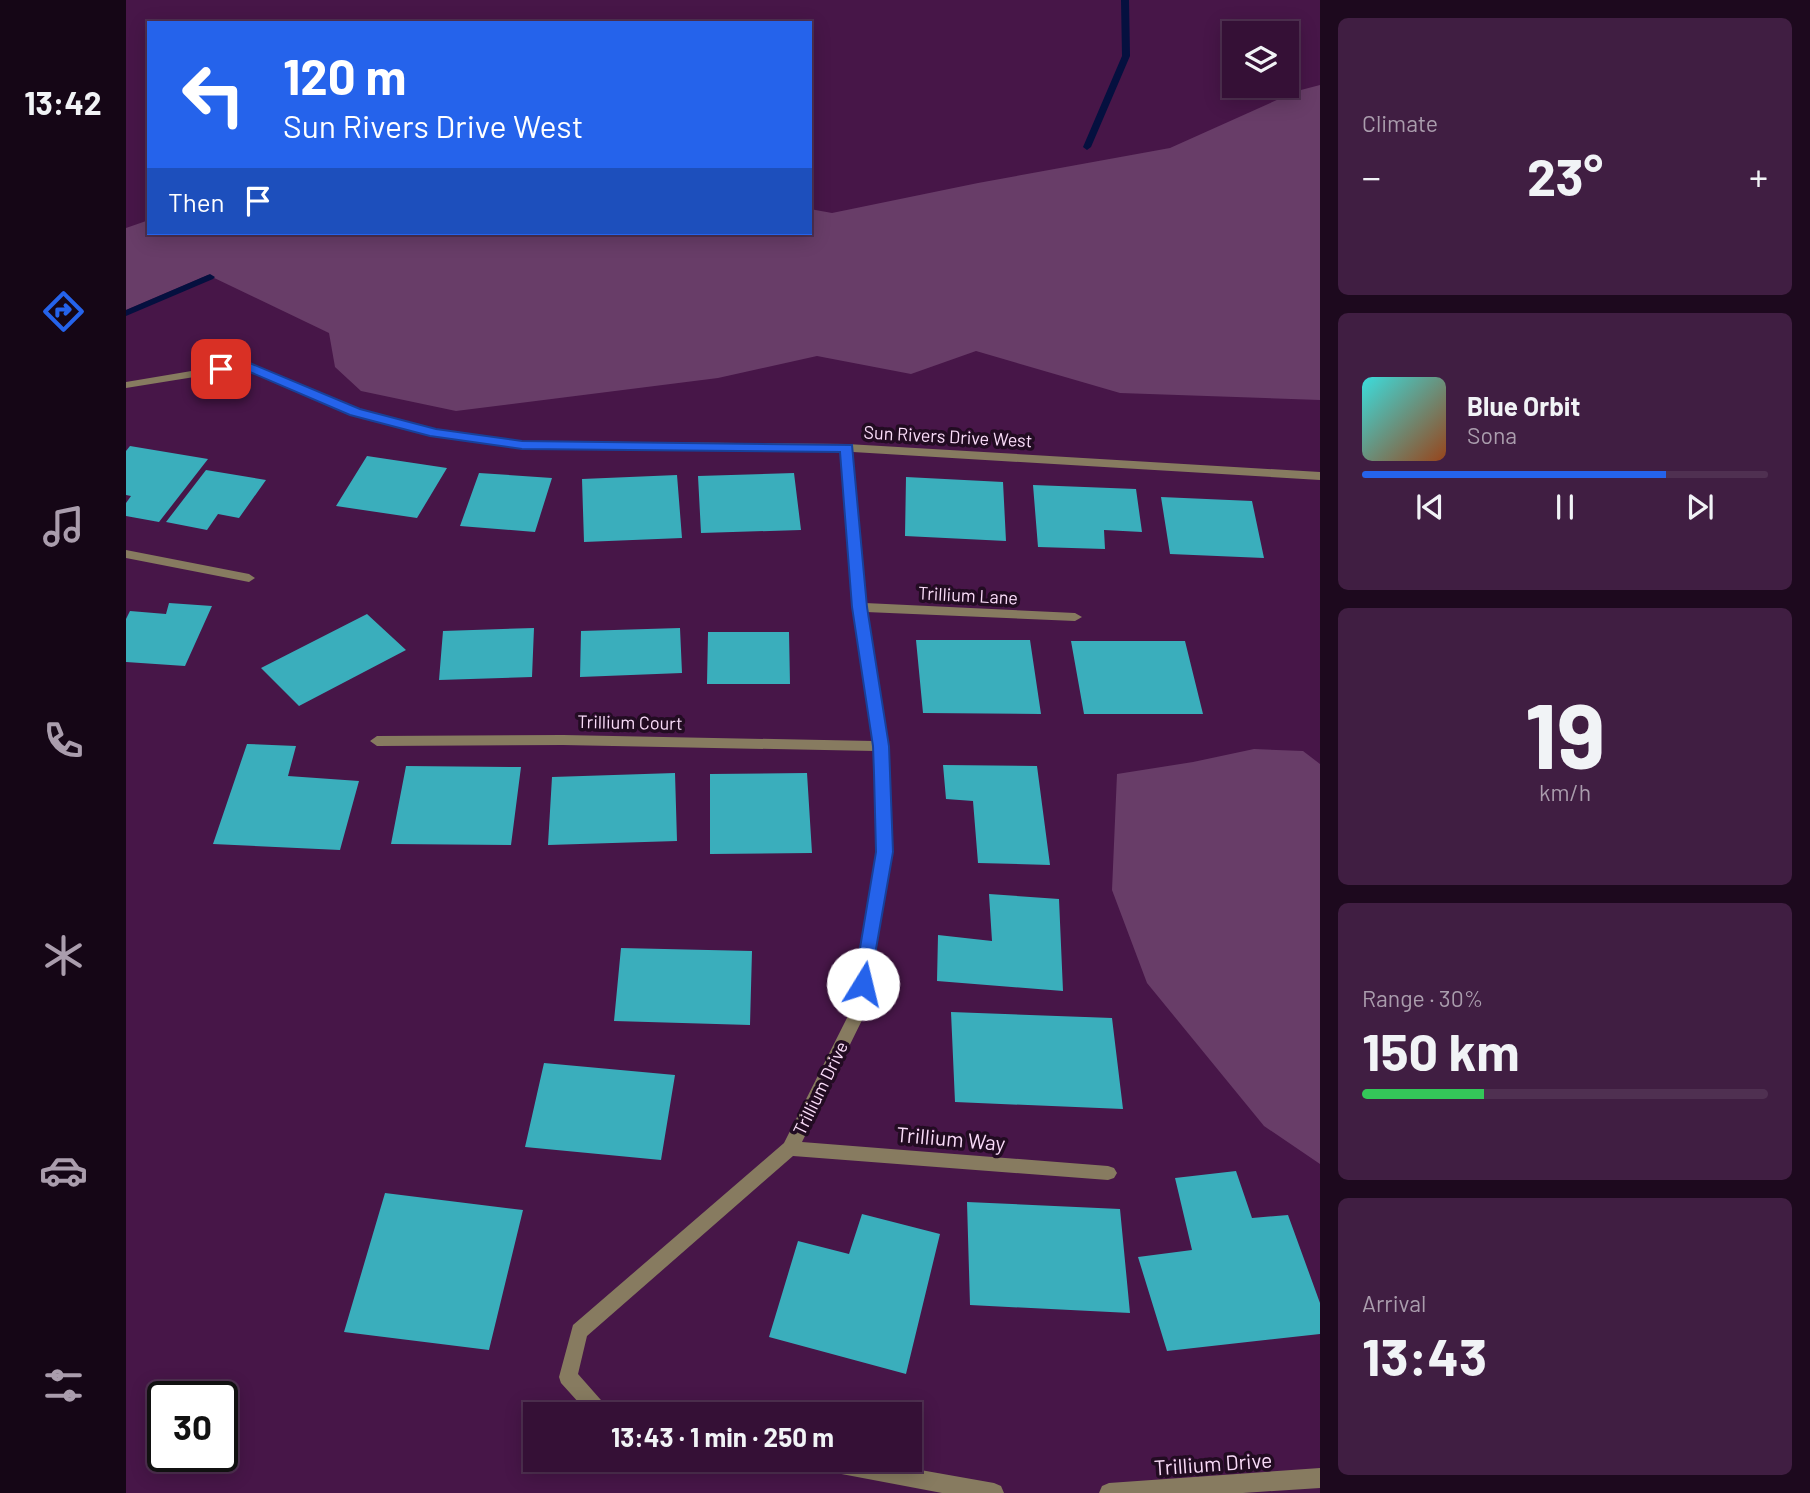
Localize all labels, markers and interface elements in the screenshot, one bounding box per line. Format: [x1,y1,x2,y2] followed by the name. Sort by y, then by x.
[1222,21,1299,98] map controls
[1222,21,1299,98] button: layers
[283,46,406,105] text: 120 m
[168,49,259,140] icon: left
[24,83,102,121] text: 13:42
[283,106,583,144] text: Sun Rivers Drive West
[1362,109,1438,137] text: Climate
[1527,144,1603,206] text: 23°
[1362,153,1381,199] text: −
[1749,153,1768,199] text: +
[239,182,277,220] icon: arrive
[168,186,225,217] text: Then
[39,287,88,336] icon: directions
[191,339,251,399] pin
[202,350,240,388] icon: arrive
[1467,390,1580,421] text: Blue Orbit
[863,421,1033,451] street label: Sun Rivers Drive West
[1467,421,1517,449] text: Sona
[1411,488,1449,526] icon: previous
[1546,488,1584,526] icon: pause
[1681,488,1719,526] icon: next
[39,502,88,551] icon: music
[917,581,1019,609] street label: Trillium Lane
[1525,678,1605,787] text: 19
[577,710,683,734] street label: Trillium Court
[39,716,88,765] icon: phone
[1539,778,1591,806] text: km/h
[39,931,88,980] icon: climate
[826,947,900,1021] position arrow
[1362,984,1483,1012] text: Range · 30%
[1362,1019,1520,1081] text: 150 km
[788,1038,852,1138] street label: Trillium Drive
[895,1121,1007,1155] street label: Trillium Way
[39,1146,88,1195] icon: car
[1362,1289,1426,1317] text: Arrival
[1362,1324,1487,1386] text: 13:43
[39,1361,88,1410] icon: filters
[147,1381,238,1472] speed limit sign: 30
[611,1421,834,1452] text: 13:43 · 1 min · 250 m
[1153,1446,1273,1480] street label: Trillium Drive

